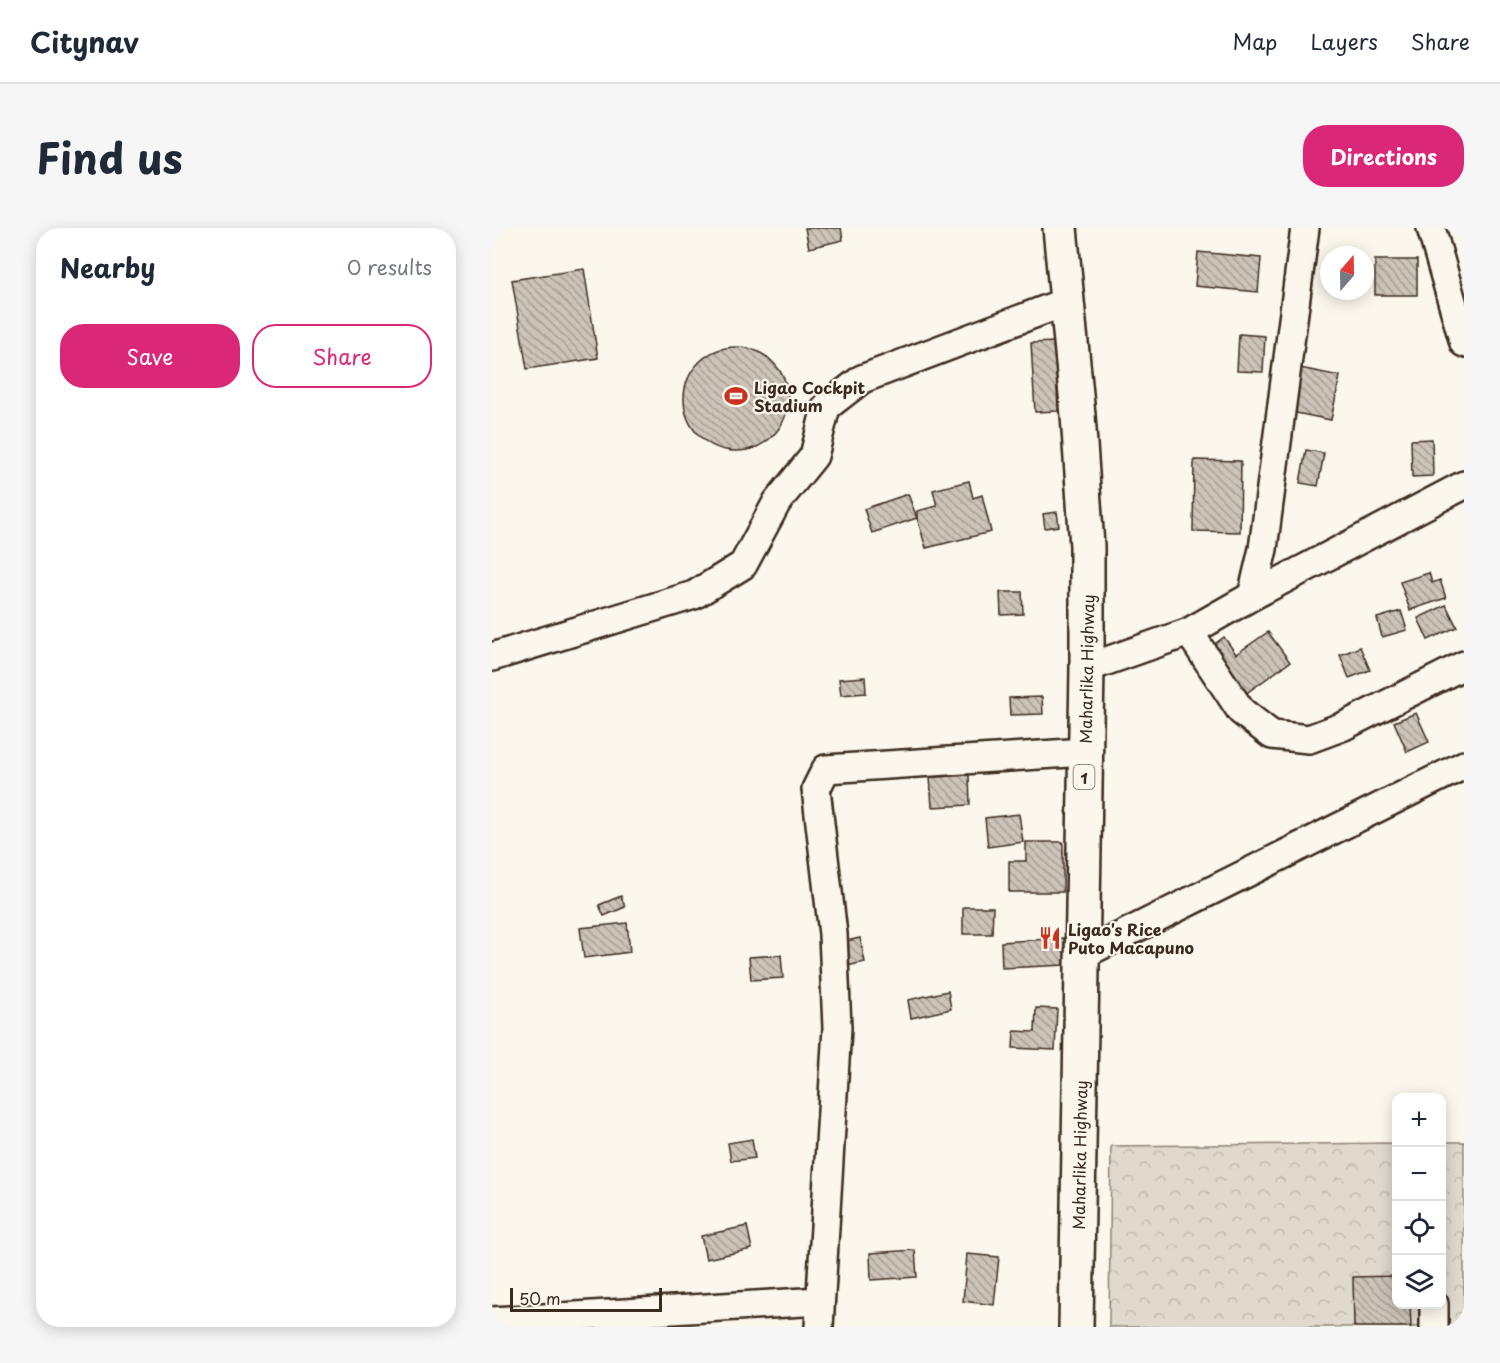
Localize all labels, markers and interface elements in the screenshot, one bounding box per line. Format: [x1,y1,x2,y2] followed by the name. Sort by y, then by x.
[30,20,139,63] text: Citynav
[1233,25,1277,57] text: Map
[1310,25,1378,57] text: Layers
[1411,25,1470,57] text: Share
[36,125,183,188] text: Find us
[1303,125,1464,187] button: Directions
[1320,246,1374,300] north arrow
[60,248,155,287] text: Nearby
[347,252,432,282] text: 0 results
[60,324,240,388] button: Save
[252,324,432,388] button: Share
[754,375,865,417] place label: Ligao Cockpit Stadium
[723,383,749,409] sports icon: Ligao Cockpit Stadium
[1073,594,1099,744] street label: Maharlika Highway
[1074,765,1094,789] road number: 1
[1068,917,1194,959] place label: Ligao's Rice Puto Macapuno
[1037,925,1063,951] restaurant icon: Ligao's Rice Puto Macapuno
[1066,1080,1092,1230] street label: Maharlika Highway
[1392,1093,1446,1309] map controls
[1392,1093,1446,1147] button: +
[1392,1147,1446,1201] button: −
[1392,1201,1446,1255] button: locate
[1392,1255,1446,1309] button: layers
[510,1285,662,1312] scale bar
[519,1286,560,1310] text: 50 m

